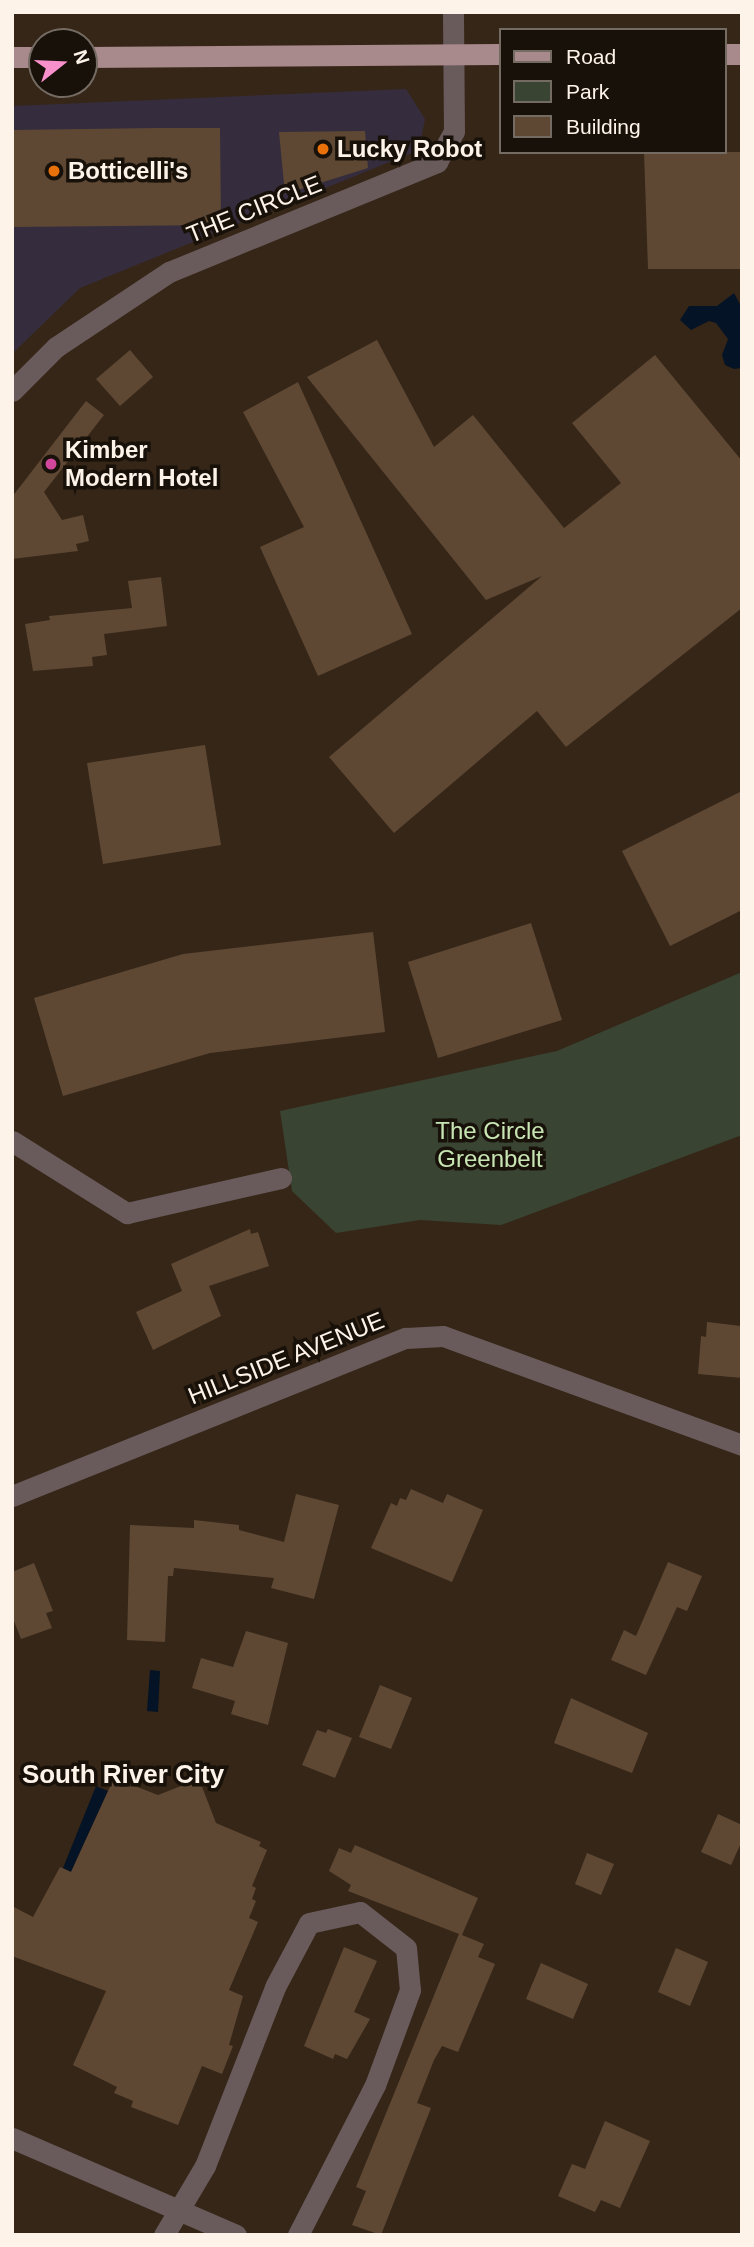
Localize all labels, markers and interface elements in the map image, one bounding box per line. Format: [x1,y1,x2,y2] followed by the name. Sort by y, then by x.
[28,28,98,98] north arrow
[498,28,726,154] legend
[566,45,616,68] text: Road
[69,47,94,67] text: N
[566,80,609,103] text: Park
[566,115,641,138] text: Building
[337,135,482,163] place label: Lucky Robot
[315,141,331,157] marker: Lucky Robot
[68,157,188,185] place label: Botticelli's
[46,163,62,179] marker: Botticelli's
[182,169,326,249] street label: THE CIRCLE
[65,436,218,492] place label: Kimber Modern Hotel
[43,456,59,472] marker: Kimber Modern Hotel
[435,1117,545,1173] park label: The Circle Greenbelt
[183,1305,389,1411] street label: HILLSIDE AVENUE
[22,1759,224,1791] district label: South River City

